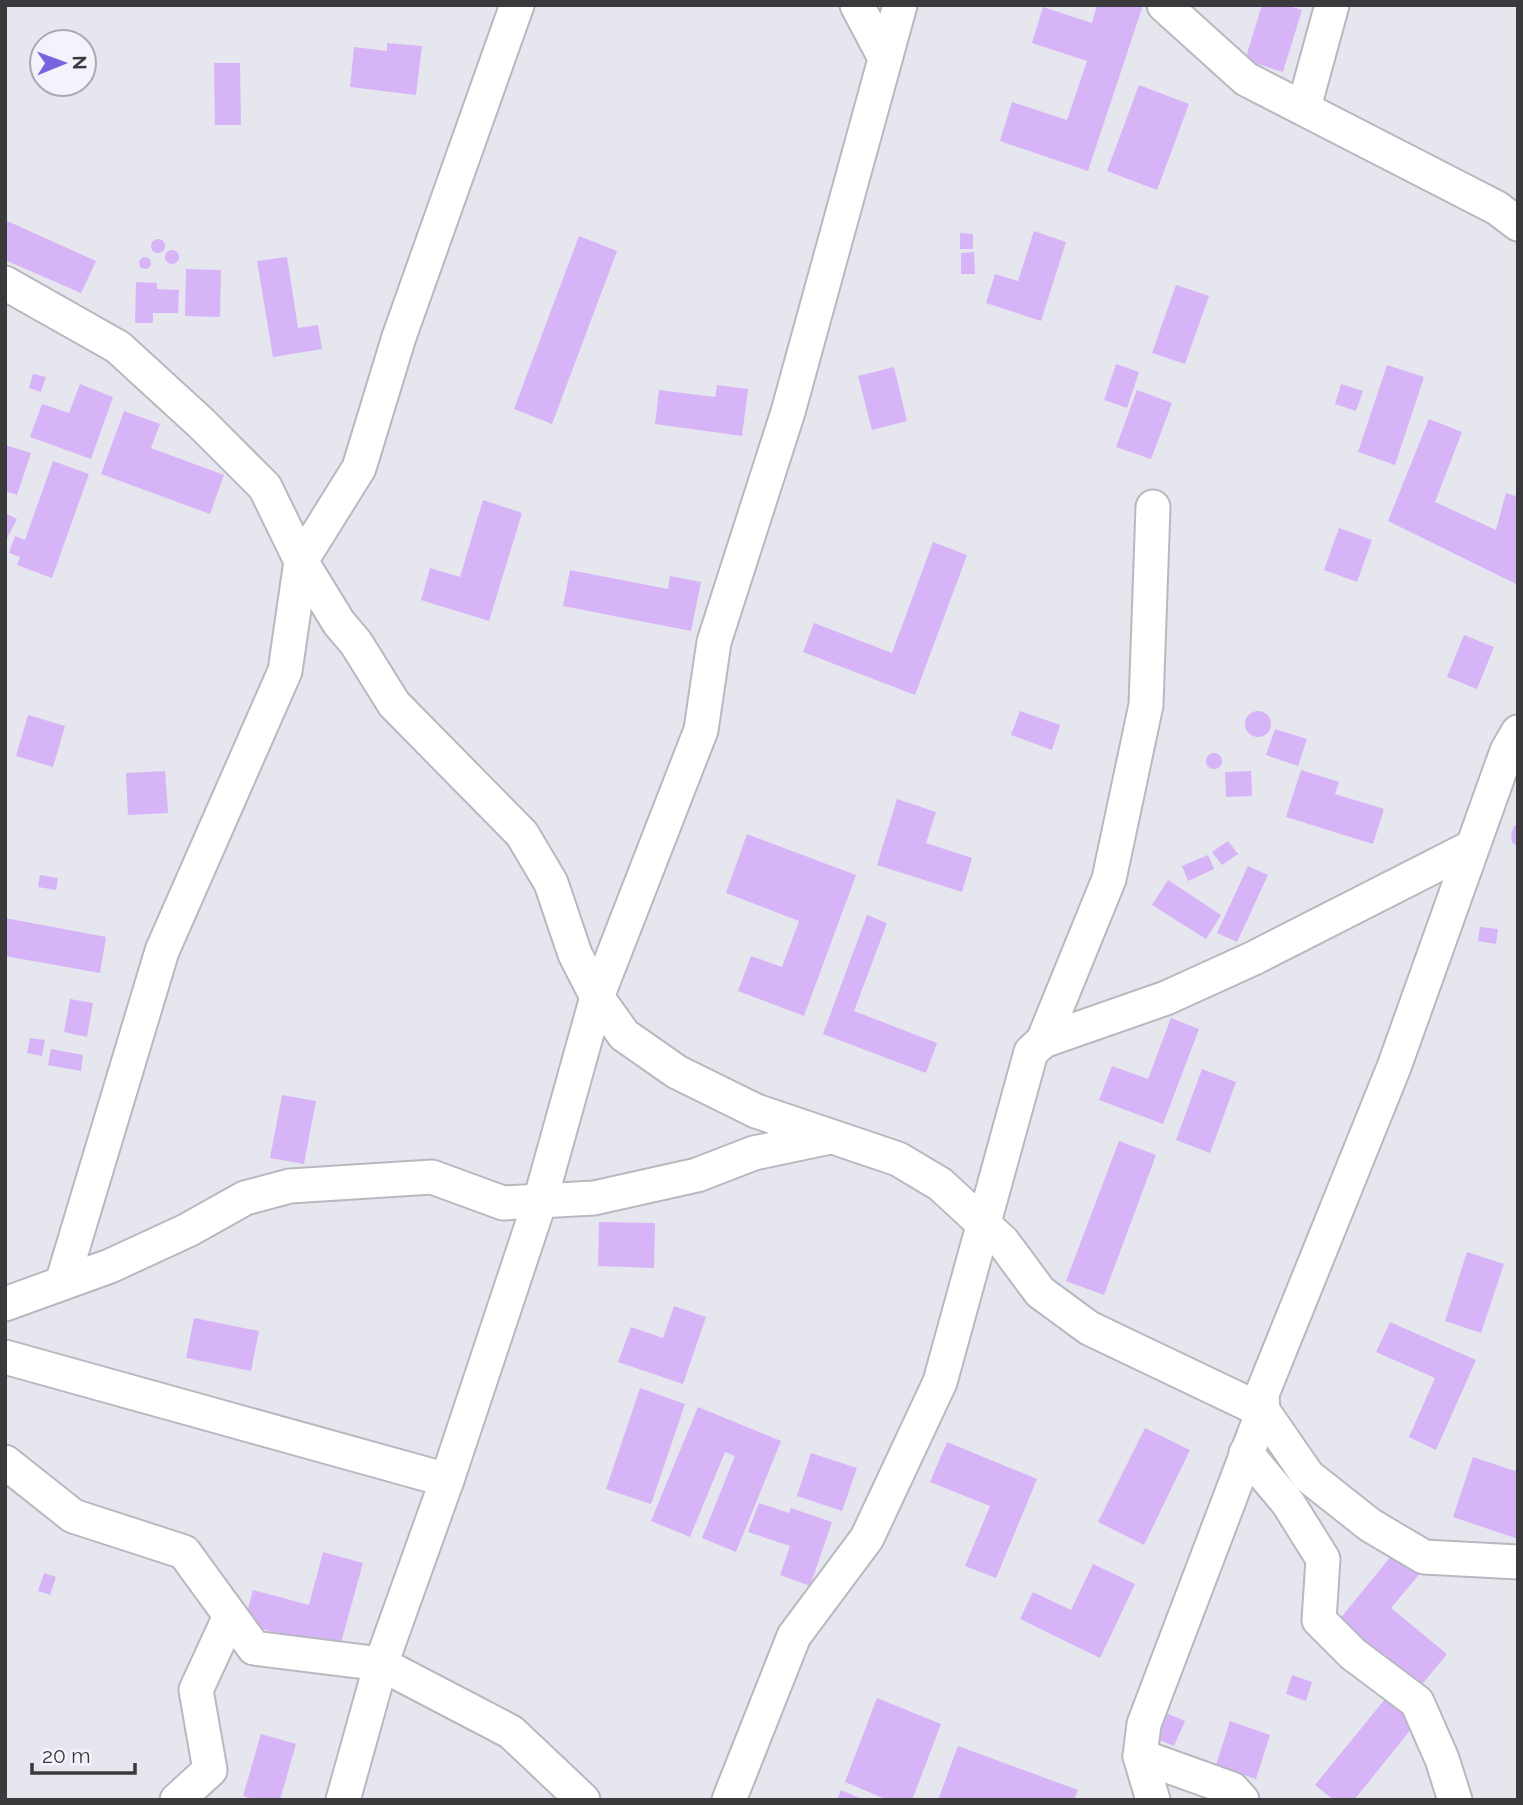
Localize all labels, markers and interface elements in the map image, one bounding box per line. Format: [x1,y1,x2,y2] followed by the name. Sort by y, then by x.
[28,28,98,98] north arrow
[69,55,91,70] text: N
[32,1731,135,1775] scale bar
[42,1743,90,1768] text: 20 m

